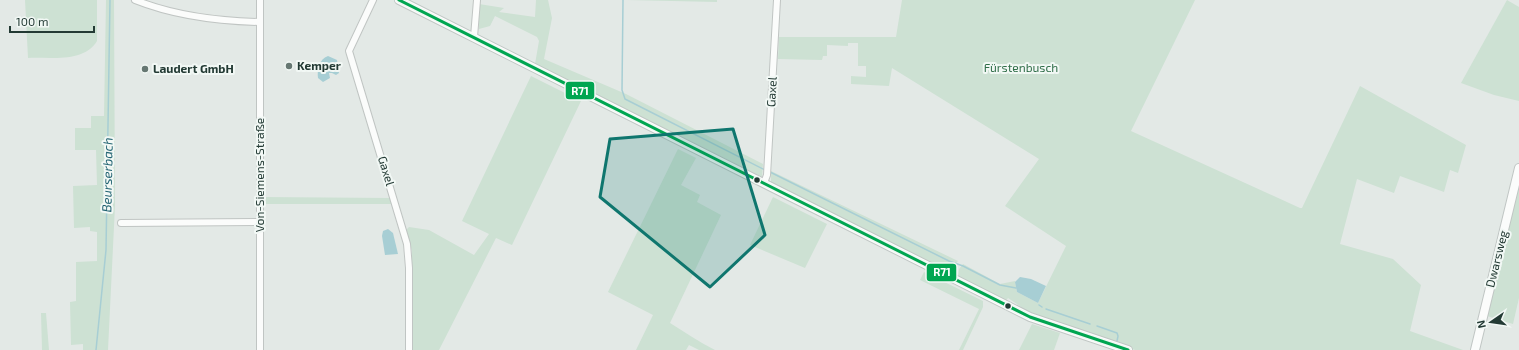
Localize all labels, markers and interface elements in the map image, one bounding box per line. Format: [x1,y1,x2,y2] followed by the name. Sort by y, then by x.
[10,8,94,34] scale bar
[16,14,48,28] text: 100 m
[297,58,341,72] place label: Kemper
[984,60,1058,74] park label: Fürstenbusch
[153,61,234,75] place label: Laudert GmbH
[284,61,294,71] marker: Kemper
[140,64,150,74] marker: Laudert GmbH
[763,76,779,107] street label: Gaxel
[565,81,595,100] line badge: R71
[571,84,589,97] text: R71
[252,118,266,232] street label: Von-Siemens-Straße
[98,137,116,213] water label: Beurserbach
[376,154,398,188] street label: Gaxel
[752,175,762,185] unlabelled marker
[1482,228,1510,289] street label: Dwarsweg
[926,263,957,282] line badge: R71
[933,265,951,278] text: R71
[1003,301,1013,311] unlabelled marker
[1471,302,1511,342] north arrow
[1474,319,1488,330] text: N

